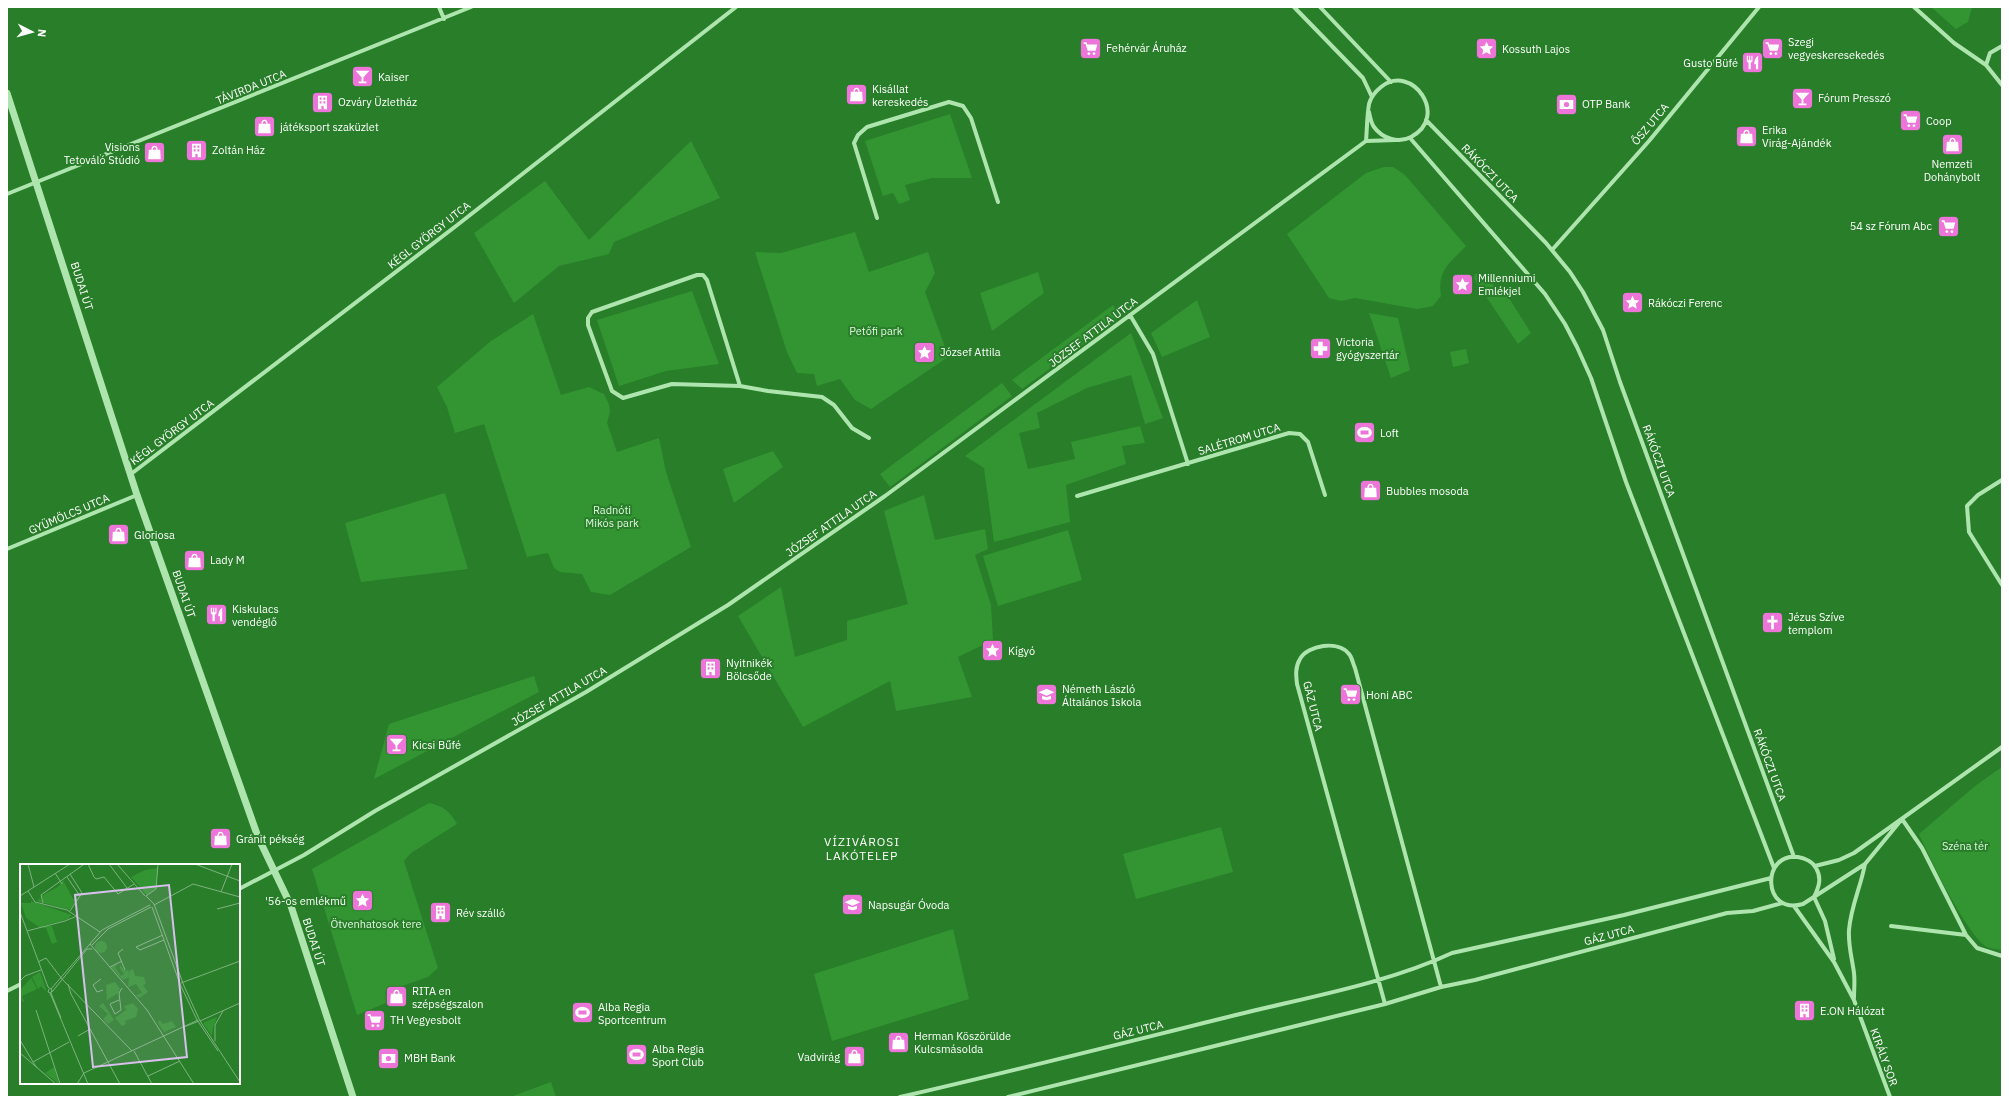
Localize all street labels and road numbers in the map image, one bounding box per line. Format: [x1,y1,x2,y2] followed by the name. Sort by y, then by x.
[214,67,288,107] street label: TÁVIRDA UTCA
[1628,100,1672,148] street label: ŐSZ UTCA
[1458,141,1522,205] street label: RÁKÓCZI UTCA
[385,198,473,272] street label: KÉGL GYÖRGY UTCA
[68,260,97,312] street label: BUDAI ÚT
[1046,294,1140,370] street label: JÓZSEF ATTILA UTCA
[127,396,217,468] street label: KÉGL GYÖRGY UTCA
[1196,420,1282,458] street label: SALÉTROM UTCA
[1639,423,1679,499] street label: RÁKÓCZI UTCA
[783,486,879,560] street label: JÓZSEF ATTILA UTCA
[27,491,111,537] street label: GYÜMÖLCS UTCA
[169,568,199,620] street label: BUDAI ÚT
[509,663,609,729] street label: JÓZSEF ATTILA UTCA
[1300,680,1326,732] street label: GÁZ UTCA
[1750,727,1790,803] street label: RÁKÓCZI UTCA
[300,916,329,968] street label: BUDAI ÚT
[1583,922,1635,948] street label: GÁZ UTCA
[1112,1017,1164,1043] street label: GÁZ UTCA
[1867,1026,1901,1088] street label: KIRÁLY SOR

